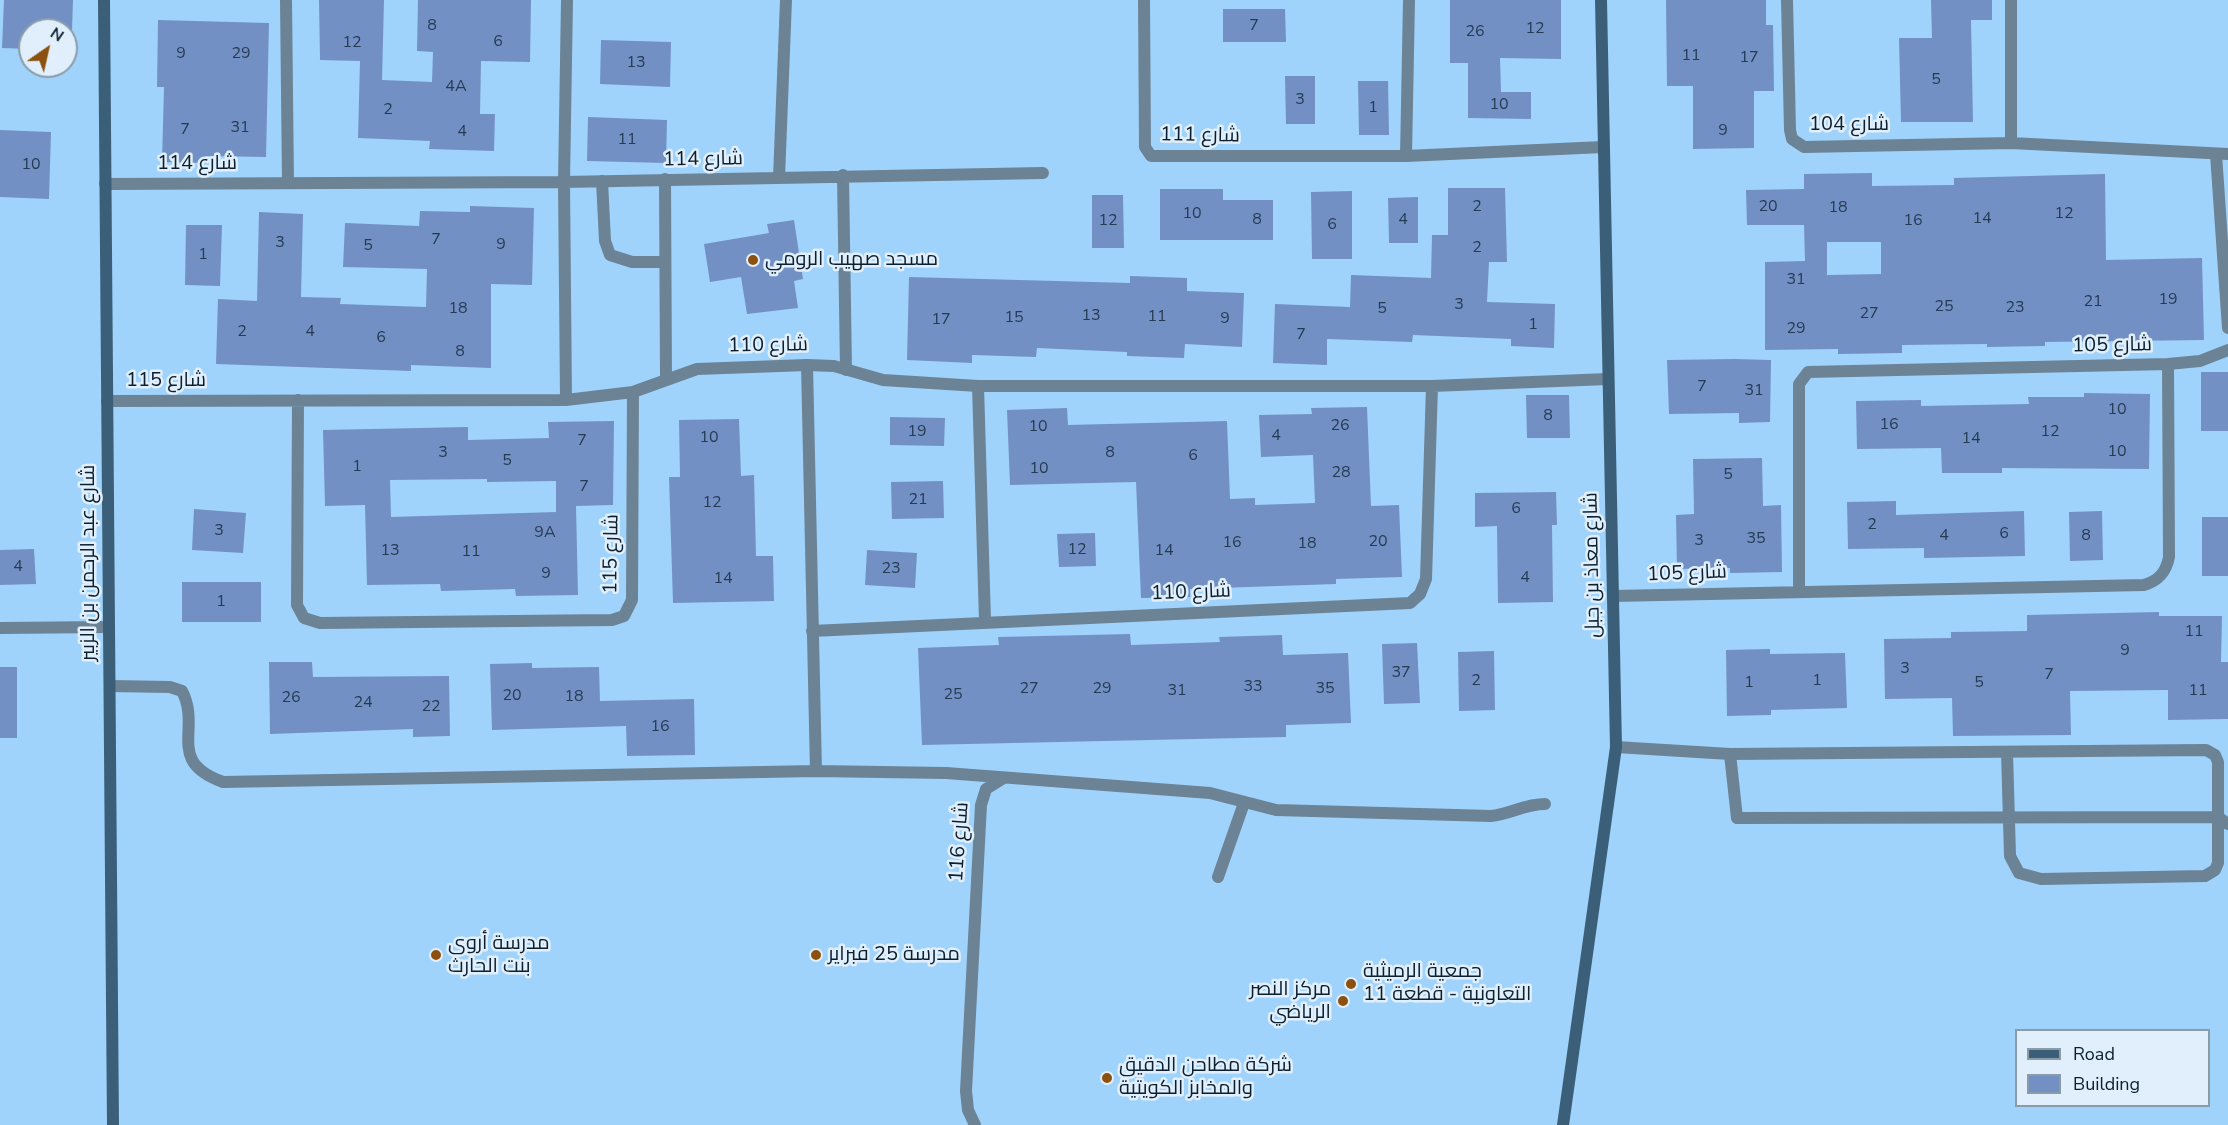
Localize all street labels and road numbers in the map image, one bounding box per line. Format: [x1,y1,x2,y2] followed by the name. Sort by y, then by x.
[1809,113,1889,137] street label: شارع 104
[1160,123,1240,149] street label: شارع 111
[663,147,743,173] street label: شارع 114
[157,152,237,176] street label: شارع 114
[728,333,808,359] street label: شارع 110
[2072,333,2152,359] street label: شارع 105
[126,369,206,393] street label: شارع 115
[77,465,101,661] street label: شارع عبد الرحمن بن الزبير
[1580,492,1606,638] street label: شارع معاذ بن جبل
[599,514,625,594] street label: شارع 115
[1647,561,1727,587] street label: شارع 105
[1151,580,1231,606] street label: شارع 110
[945,801,975,883] street label: شارع 116

